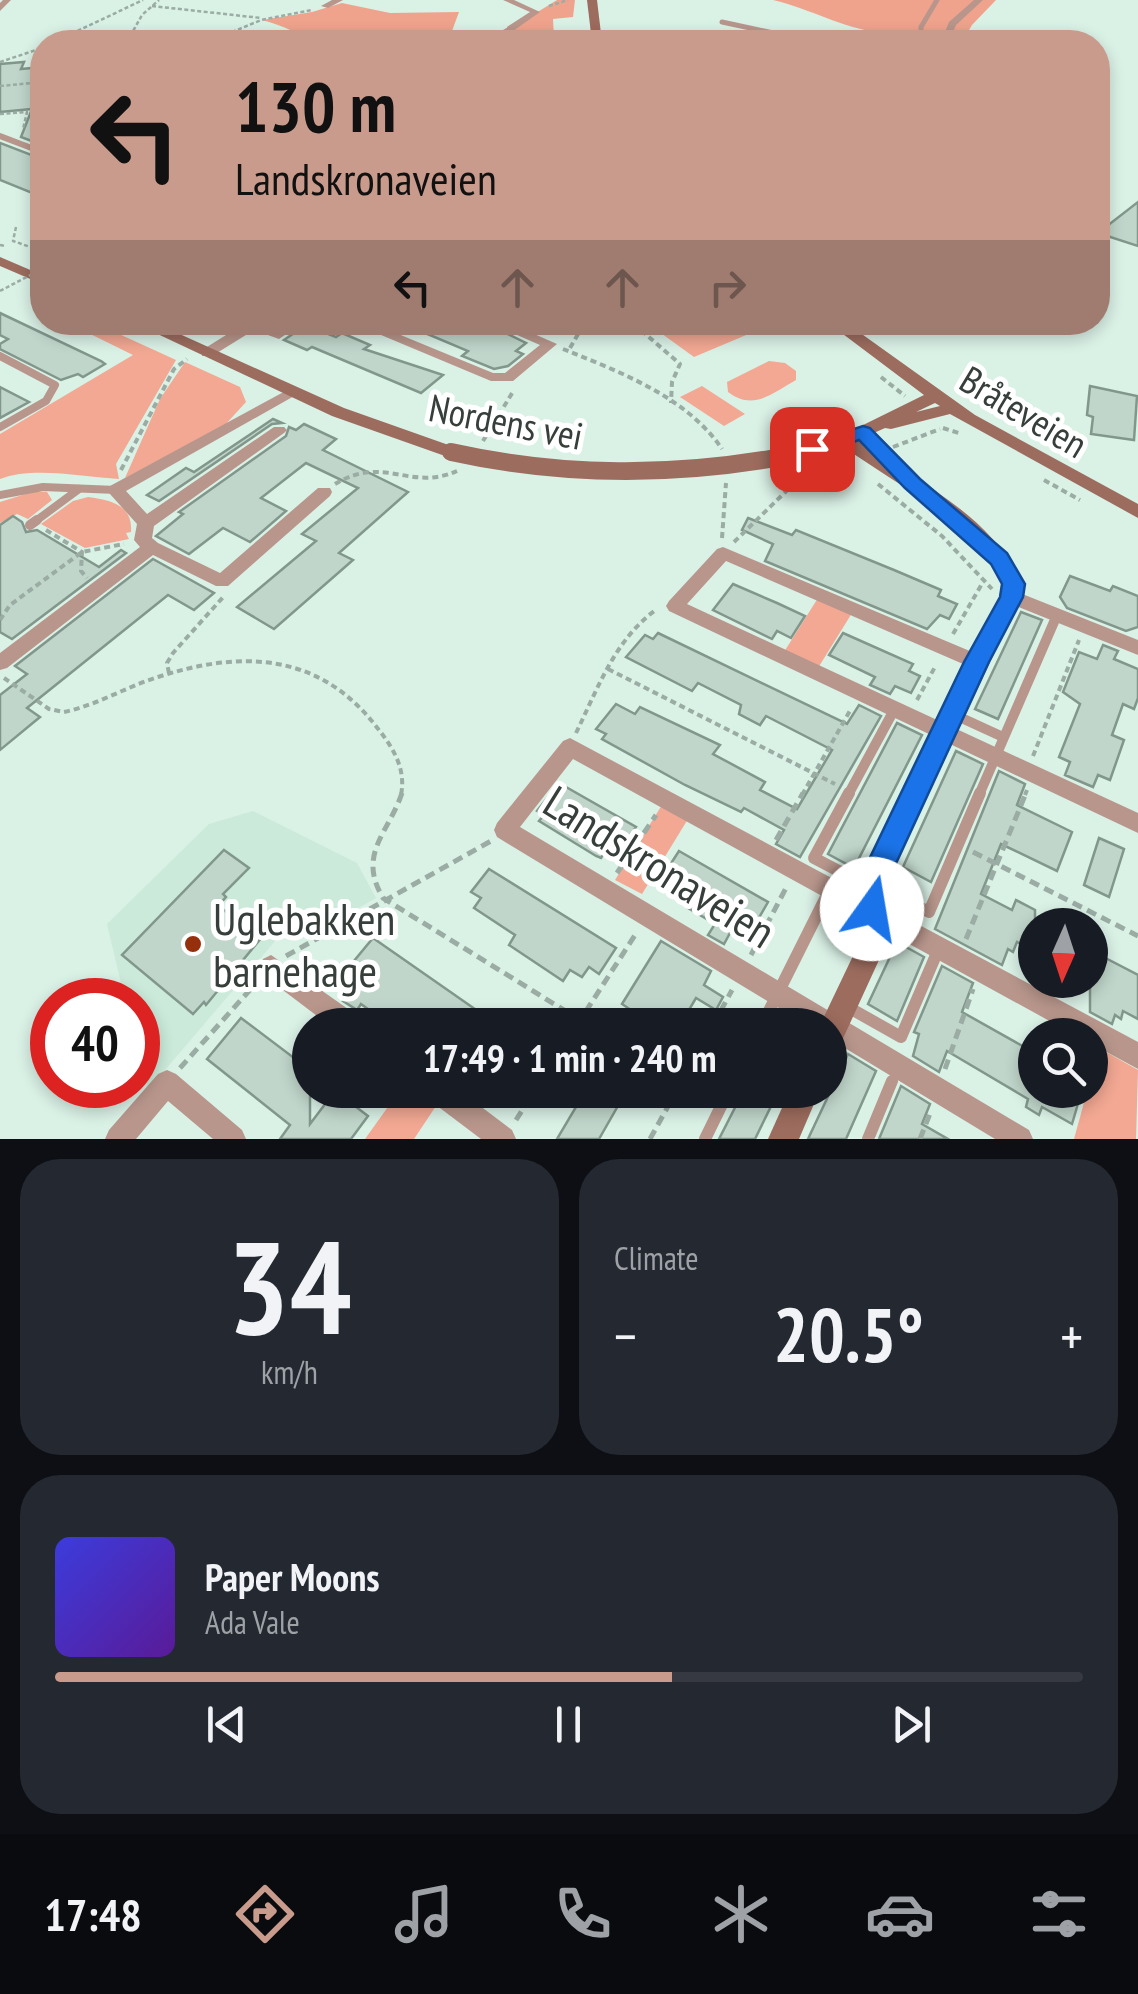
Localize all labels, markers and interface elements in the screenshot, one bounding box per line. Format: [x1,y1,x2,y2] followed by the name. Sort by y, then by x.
[235,61,396,151] text: 130 m
[70,70,200,200] icon: left
[235,149,497,207] text: Landskronaveien
[385,260,440,315] icon: left
[490,260,545,315] icon: ahead
[595,260,650,315] icon: ahead
[700,260,755,315] icon: right
[951,354,1097,468] street label: Bråteveien
[425,382,587,460] street label: Nordens vei
[770,407,855,492] pin
[785,422,840,477] icon: arrive
[534,772,786,960] street label: Landskronaveien
[820,857,924,961] position arrow
[213,889,395,999] place label: Uglebakken barnehage
[1018,908,1108,998] north arrow
[1018,908,1108,1108] map controls
[182,933,204,955] marker: Uglebakken barnehage
[30,978,160,1108] speed limit sign: 40
[1018,1018,1108,1108] button: search
[423,1033,716,1082] text: 17:49 · 1 min · 240 m
[227,1202,352,1370] text: 34
[614,1237,698,1279] text: Climate
[773,1286,924,1383] text: 20.5°
[614,1300,637,1371] text: −
[1060,1300,1083,1371] text: +
[261,1351,318,1393] text: km/h
[205,1552,380,1601] text: Paper Moons
[205,1601,300,1643] text: Ada Vale
[199,1697,254,1752] icon: previous
[541,1697,596,1752] icon: pause
[884,1697,939,1752] icon: next
[230,1879,300,1949] icon: directions
[389,1879,459,1949] icon: music
[548,1879,618,1949] icon: phone
[706,1879,776,1949] icon: climate
[865,1879,935,1949] icon: car
[1024,1879,1094,1949] icon: filters
[44,1885,142,1943] text: 17:48

